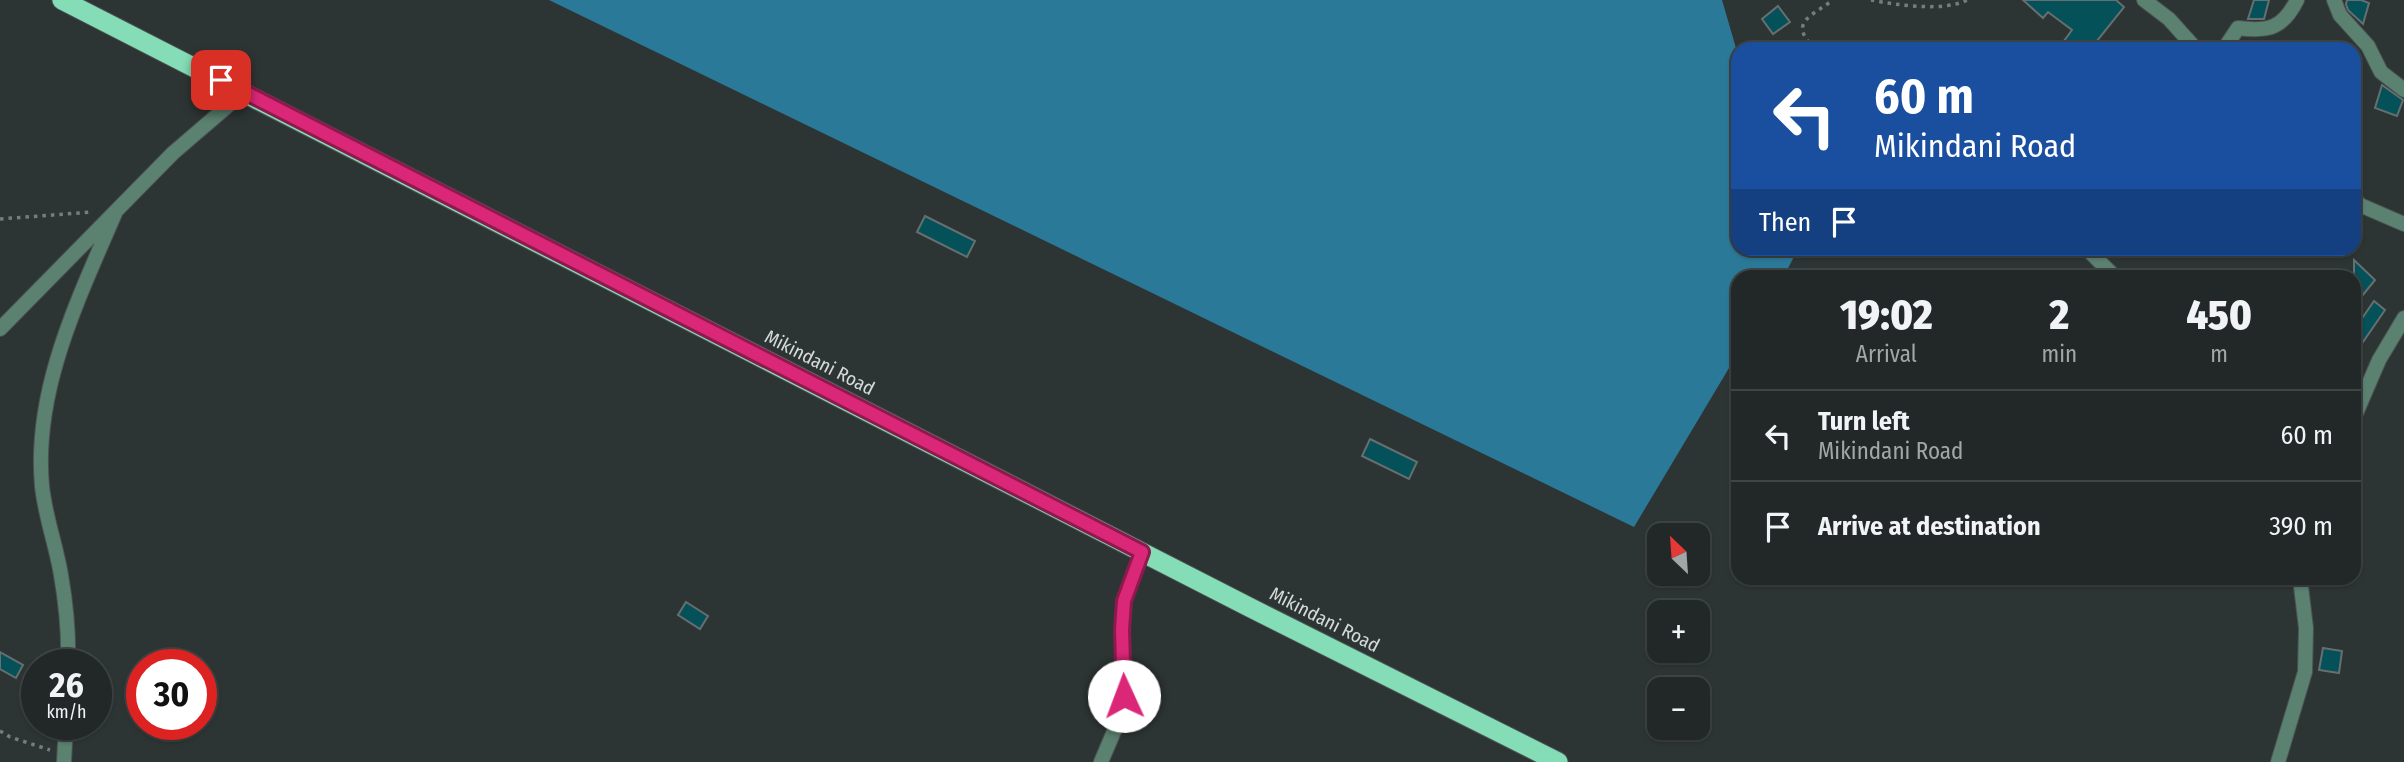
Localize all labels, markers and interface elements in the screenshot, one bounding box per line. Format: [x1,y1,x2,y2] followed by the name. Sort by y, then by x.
[191,50,251,110] pin
[202,61,240,99] icon: arrive
[1874,67,1974,126] text: 60 m
[1759,70,1850,161] icon: left
[1874,127,2076,165] text: Mikindani Road
[1825,203,1863,241] icon: arrive
[1759,207,1811,238] text: Then
[1840,290,1933,340] text: 19:02
[2050,290,2069,340] text: 2
[2186,290,2252,340] text: 450
[761,325,879,400] street label: Mikindani Road
[1856,340,1917,368] text: Arrival
[2042,340,2077,368] text: min
[2210,340,2228,368] text: m
[1818,406,1910,437] text: Turn left
[1759,417,1797,455] icon: left
[2280,420,2333,451] text: 60 m
[1818,437,1963,465] text: Mikindani Road
[1759,508,1797,546] icon: arrive
[1818,511,2041,542] text: Arrive at destination
[2269,511,2333,542] text: 390 m
[1647,523,1710,586] north arrow
[1647,523,1710,740] map controls
[1266,582,1384,657] street label: Mikindani Road
[1647,600,1710,663] button: +
[126,649,217,740] speed limit sign: 30
[1087,659,1161,733] position arrow
[49,664,84,706] text: 26
[1647,677,1710,740] button: −
[46,701,87,723] text: km/h

